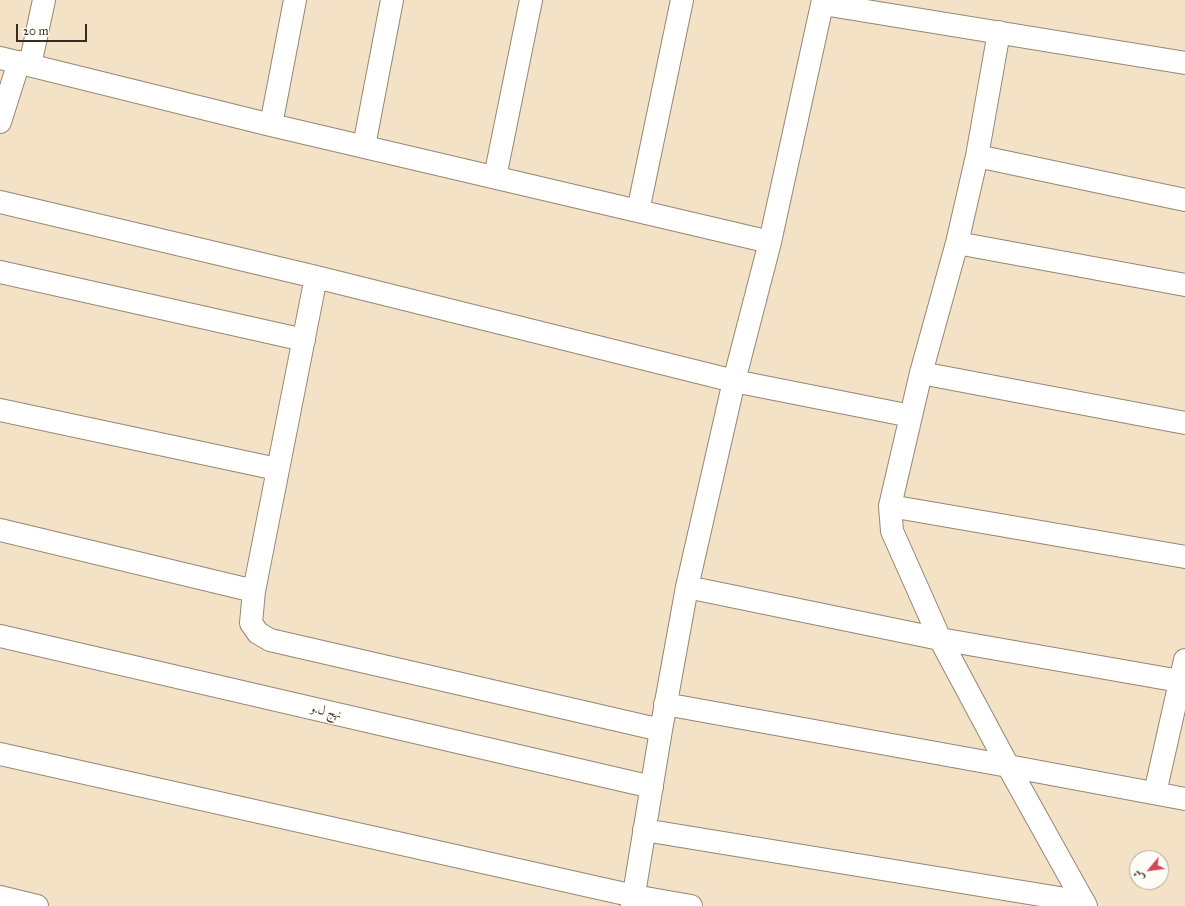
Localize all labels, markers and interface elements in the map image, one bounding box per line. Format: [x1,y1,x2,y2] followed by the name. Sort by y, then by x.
[18,16,89,42] scale bar
[23,24,49,38] text: 20 m
[309,701,343,723] street label: نهج ل.و
[1129,850,1169,890] north arrow
[1131,868,1147,884] text: ش

